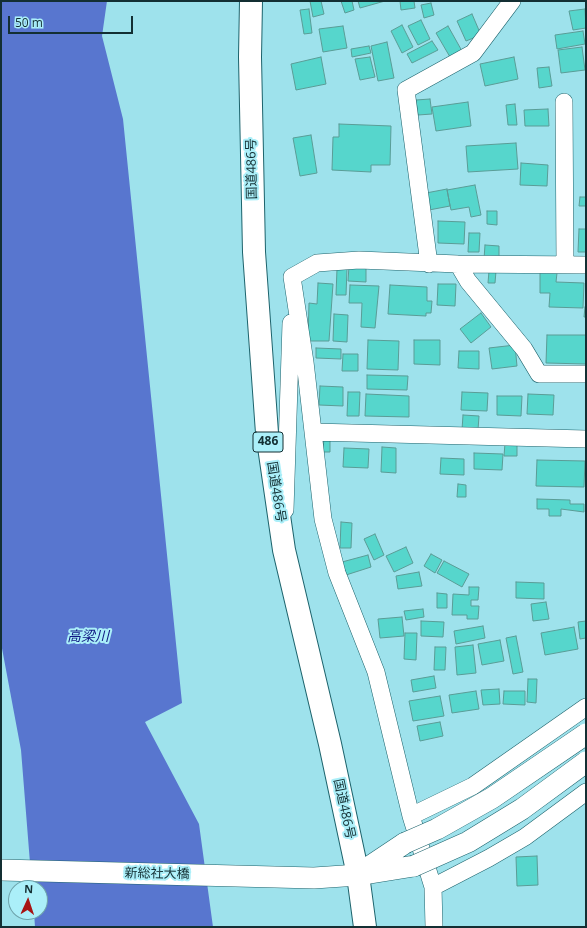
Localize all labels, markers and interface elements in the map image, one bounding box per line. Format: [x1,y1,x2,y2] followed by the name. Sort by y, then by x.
[10,8,135,34] scale bar
[15,14,43,31] text: 50 m
[244,138,260,200] street label: 国道486号
[253,432,283,452] road number: 486
[264,461,288,523] street label: 国道486号
[67,629,109,645] water label: 高梁川
[330,777,358,841] street label: 国道486号
[124,866,190,882] street label: 新総社大橋
[8,880,48,920] north arrow
[24,881,33,896] text: N

